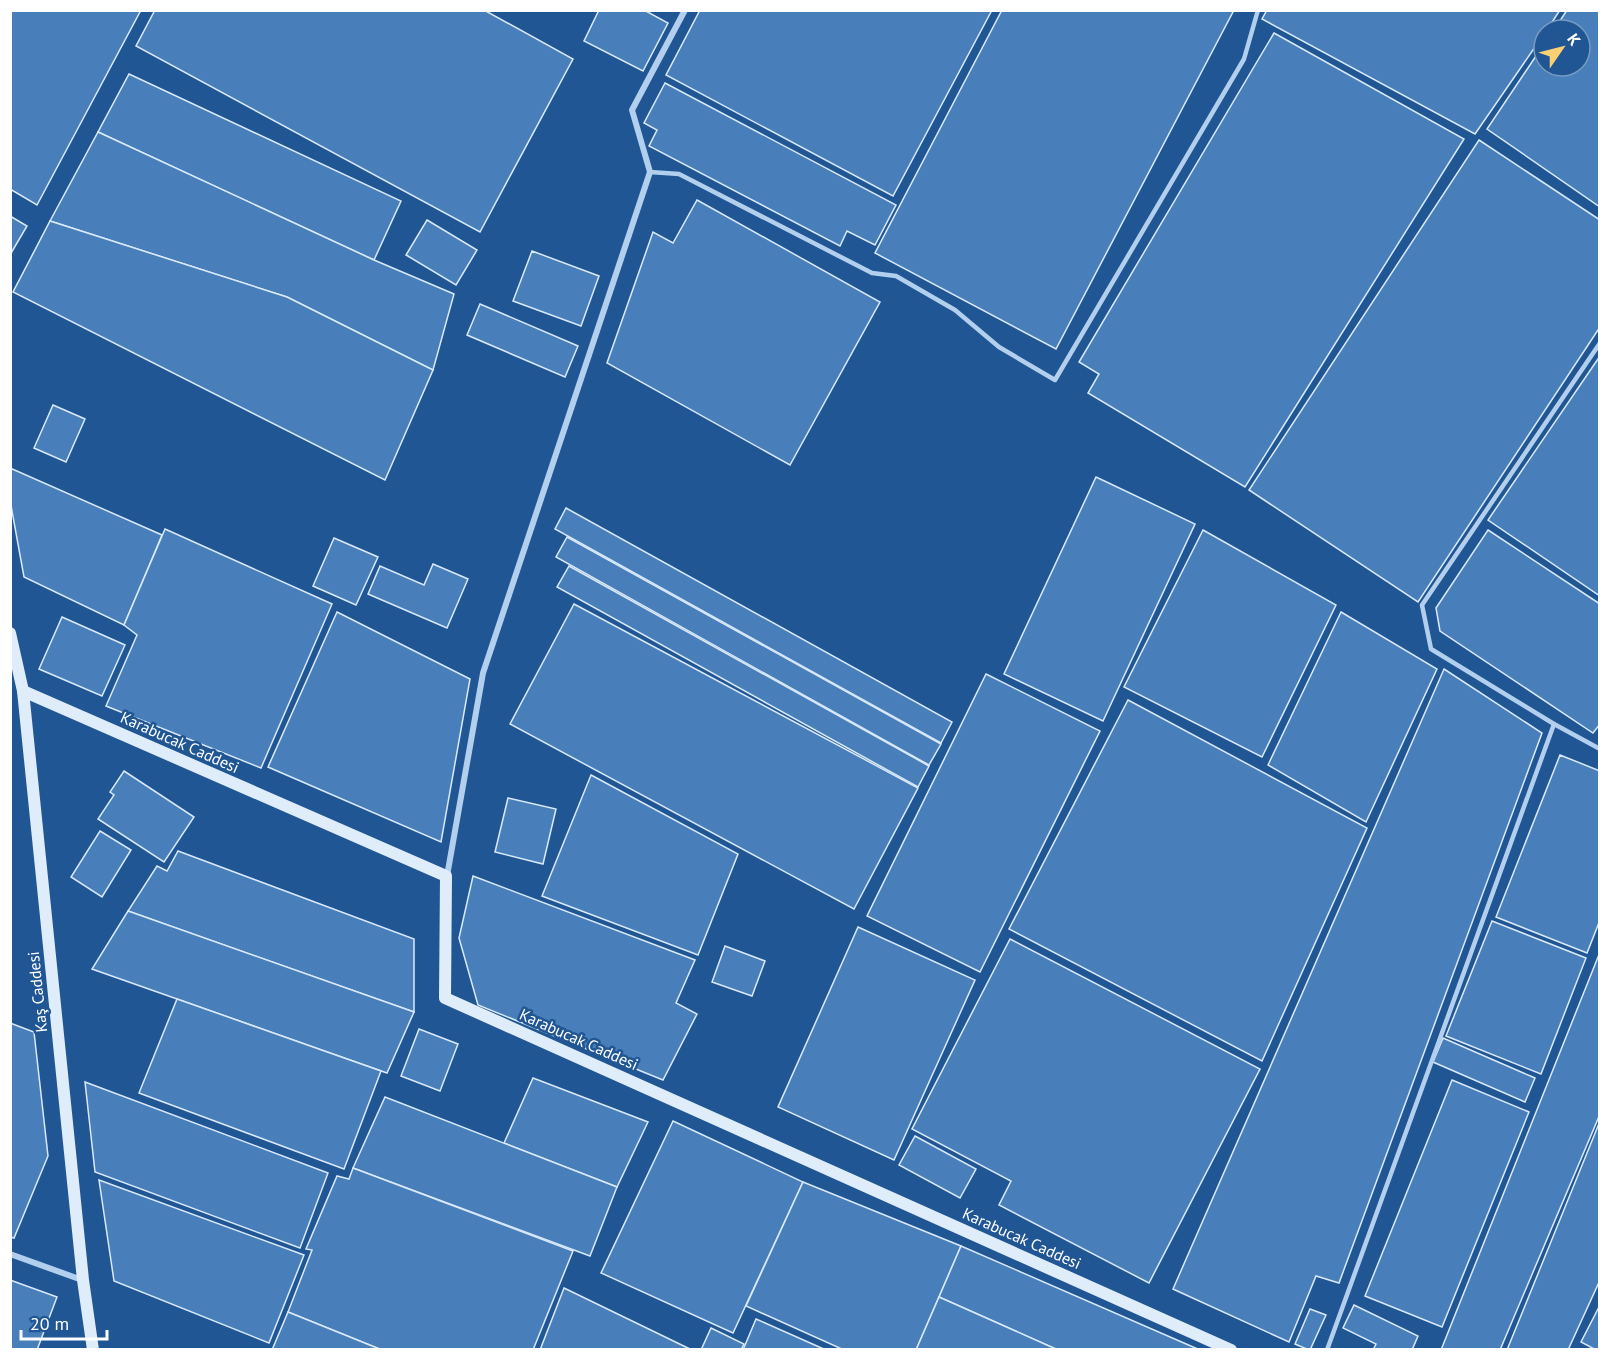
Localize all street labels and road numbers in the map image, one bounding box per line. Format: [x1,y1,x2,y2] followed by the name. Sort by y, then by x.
[118,707,242,777] street label: Karabucak Caddesi
[23,950,51,1034] street label: Kaş Caddesi
[517,1004,641,1074] street label: Karabucak Caddesi
[960,1203,1084,1273] street label: Karabucak Caddesi

